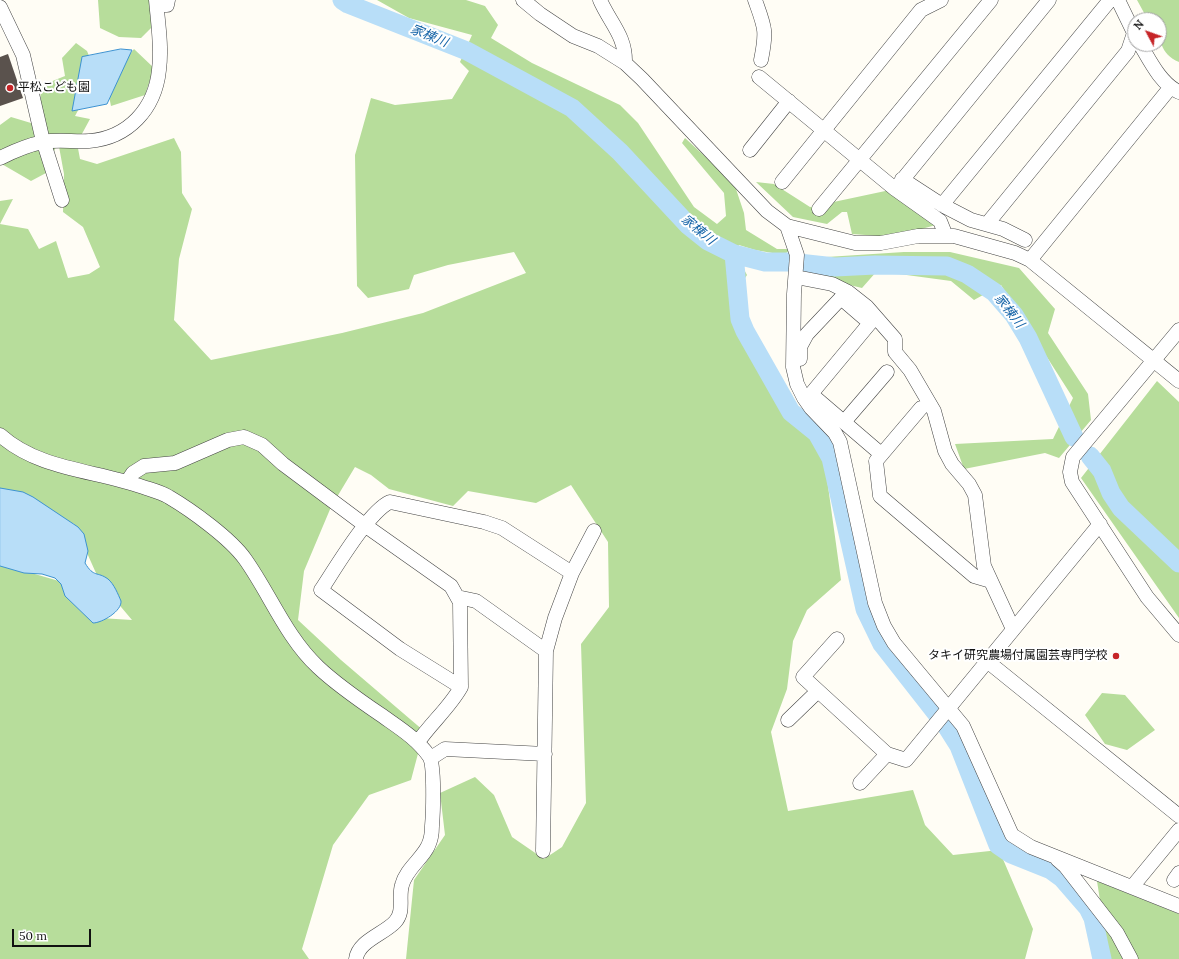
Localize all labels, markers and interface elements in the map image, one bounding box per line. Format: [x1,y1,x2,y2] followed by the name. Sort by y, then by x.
[1127,12,1167,52] north arrow
[1131,17,1147,33] text: N
[408,21,450,51] water label: 家棟川
[18,81,90,95] place label: 平松こども園
[5,83,15,93] marker: 平松こども園
[678,212,718,248] water label: 家棟川
[991,291,1027,331] water label: 家棟川
[928,649,1108,663] place label: タキイ研究農場付属園芸専門学校
[1111,651,1121,661] marker: タキイ研究農場付属園芸専門学校
[14,921,93,947] scale bar
[19,928,47,943] text: 50 m

